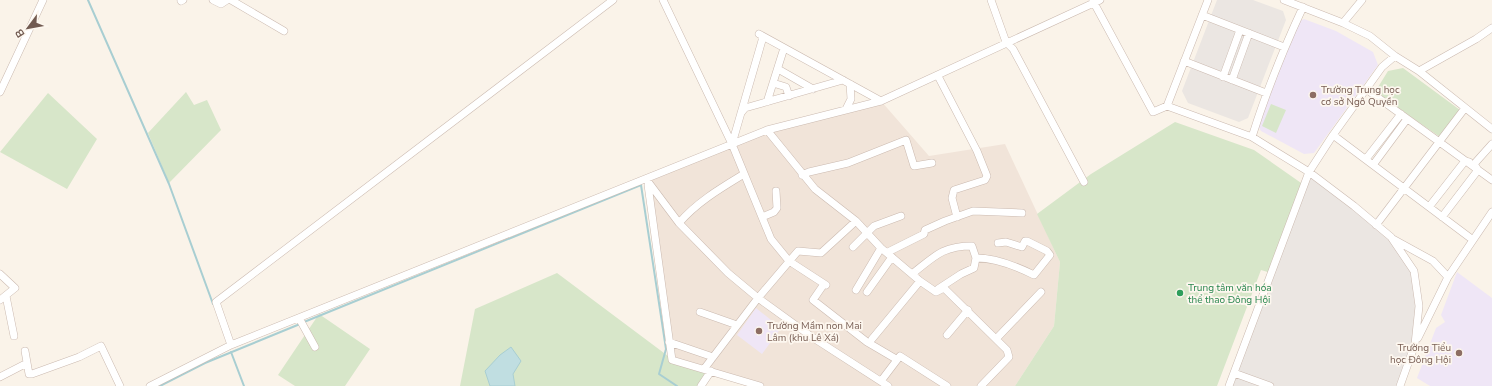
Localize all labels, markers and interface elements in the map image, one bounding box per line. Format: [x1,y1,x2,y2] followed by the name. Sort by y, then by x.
[8,8,48,48] north arrow
[12,26,28,40] text: B
[1321,83,1400,109] place label: Trường Trung học cơ sở Ngô Quyền
[1308,90,1318,100] marker: Trường Trung học cơ sở Ngô Quyền
[1188,281,1272,307] place label: Trung tâm văn hóa thể thao Đông Hội
[1175,288,1185,298] marker: Trung tâm văn hóa thể thao Đông Hội
[767,319,862,345] place label: Trường Mầm non Mai Lâm (khu Lê Xá)
[754,326,764,336] marker: Trường Mầm non Mai Lâm (khu Lê Xá)
[1390,341,1451,367] place label: Trường Tiểu học Đông Hội
[1454,348,1464,358] marker: Trường Tiểu học Đông Hội

